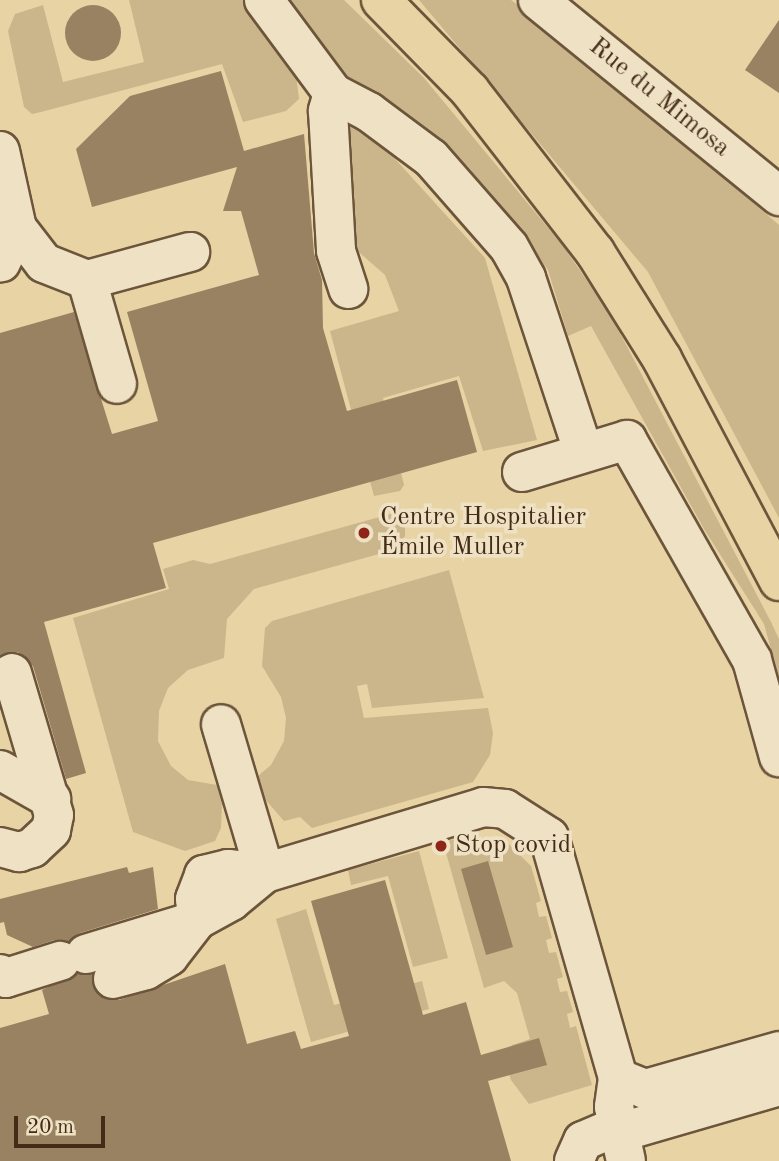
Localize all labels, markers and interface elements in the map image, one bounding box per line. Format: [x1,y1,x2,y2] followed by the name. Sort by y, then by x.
[582,31,736,165] street label: Rue du Mimosa
[380,502,586,564] place label: Centre Hospitalier Émile Muller
[354,523,374,543] marker: Centre Hospitalier Émile Muller
[455,830,571,862] place label: Stop covid
[433,838,449,854] marker: Stop covid
[18,1102,108,1146] scale bar
[27,1117,74,1138] text: 20 m

